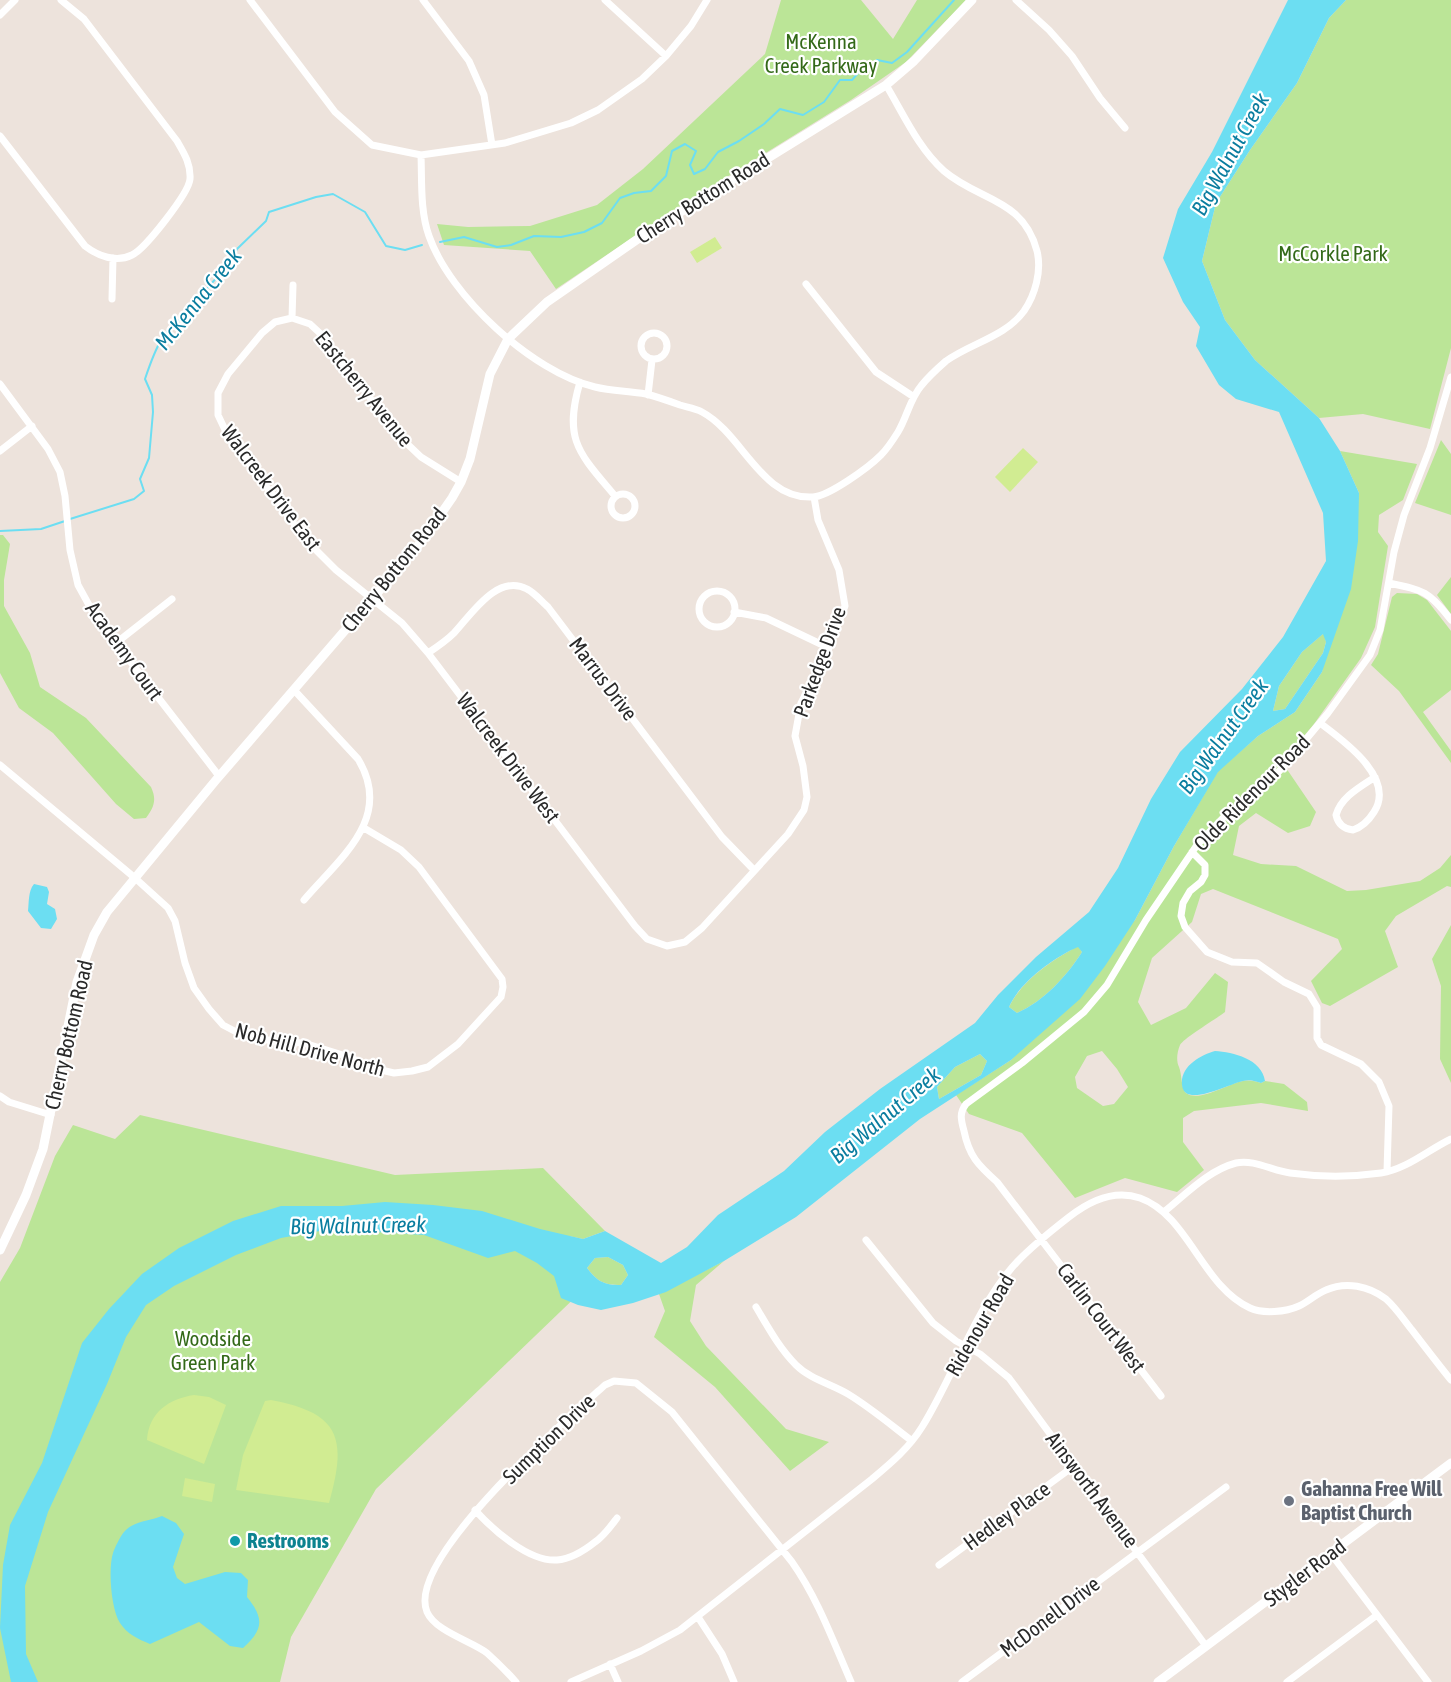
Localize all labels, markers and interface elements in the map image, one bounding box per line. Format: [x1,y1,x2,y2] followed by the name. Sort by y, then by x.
[765,29,878,77] park label: McKenna Creek Parkway
[1186,88,1274,220] water label: Big Walnut Creek
[631,146,774,248] street label: Cherry Bottom Road
[1278,241,1388,265] park label: McCorkle Park
[149,243,247,355] water label: McKenna Creek
[311,326,419,451] street label: Eastcherry Avenue
[217,420,327,555] street label: Walcreek Drive East
[336,502,451,636] street label: Cherry Bottom Road
[81,597,168,704] street label: Academy Court
[788,603,850,720] street label: Parkedge Drive
[565,632,643,725] street label: Marrus Drive
[1173,673,1274,799] water label: Big Walnut Creek
[452,688,565,827] street label: Walcreek Drive West
[1188,729,1314,855] street label: Olde Ridenour Road
[39,958,97,1112] street label: Cherry Bottom Road
[233,1017,388,1081] street label: Nob Hill Drive North
[825,1061,946,1169] water label: Big Walnut Creek
[290,1211,426,1239] water label: Big Walnut Creek
[1053,1258,1151,1377] street label: Carlin Court West
[940,1269,1018,1380] street label: Ridenour Road
[171,1326,255,1374] park label: Woodside Green Park
[497,1388,599,1488] street label: Sumption Drive
[1042,1427,1144,1552] street label: Ainsworth Avenue
[959,1476,1054,1554] street label: Hedley Place
[1301,1476,1443,1524] place label: Gahanna Free Will Baptist Church
[1282,1494,1296,1508] marker: Gahanna Free Will Baptist Church
[247,1528,330,1552] place label: Restrooms
[228,1534,242,1548] marker: Restrooms
[1259,1534,1350,1611] street label: Stygler Road
[995,1571,1104,1661] street label: McDonell Drive

